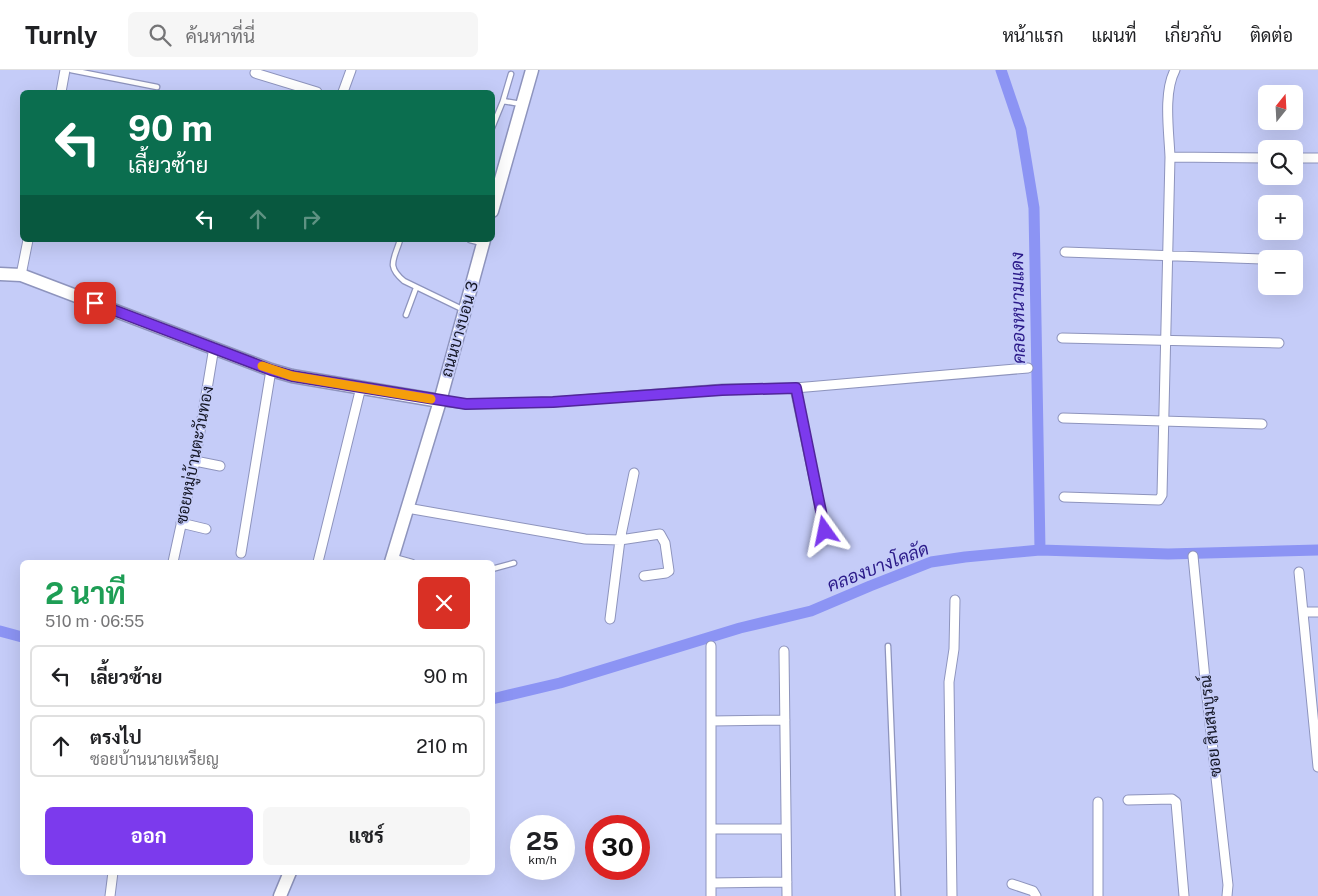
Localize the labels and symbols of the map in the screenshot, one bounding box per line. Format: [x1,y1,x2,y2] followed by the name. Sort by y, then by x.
[1258,85,1302,130] north arrow
[1006,252,1029,364] water label: คลองหนามแดง
[437,279,482,379] street label: ถนนบางบอน 3
[74,282,116,324] pin
[171,384,219,526] street label: ซอยหมู่บ้านตะวันทอง
[798,504,850,556] position arrow
[823,536,932,596] water label: คลองบางโคลัด
[1193,674,1227,778] street label: ซอย สินสมบูรณ์
[585,815,650,880] speed limit sign: 30

